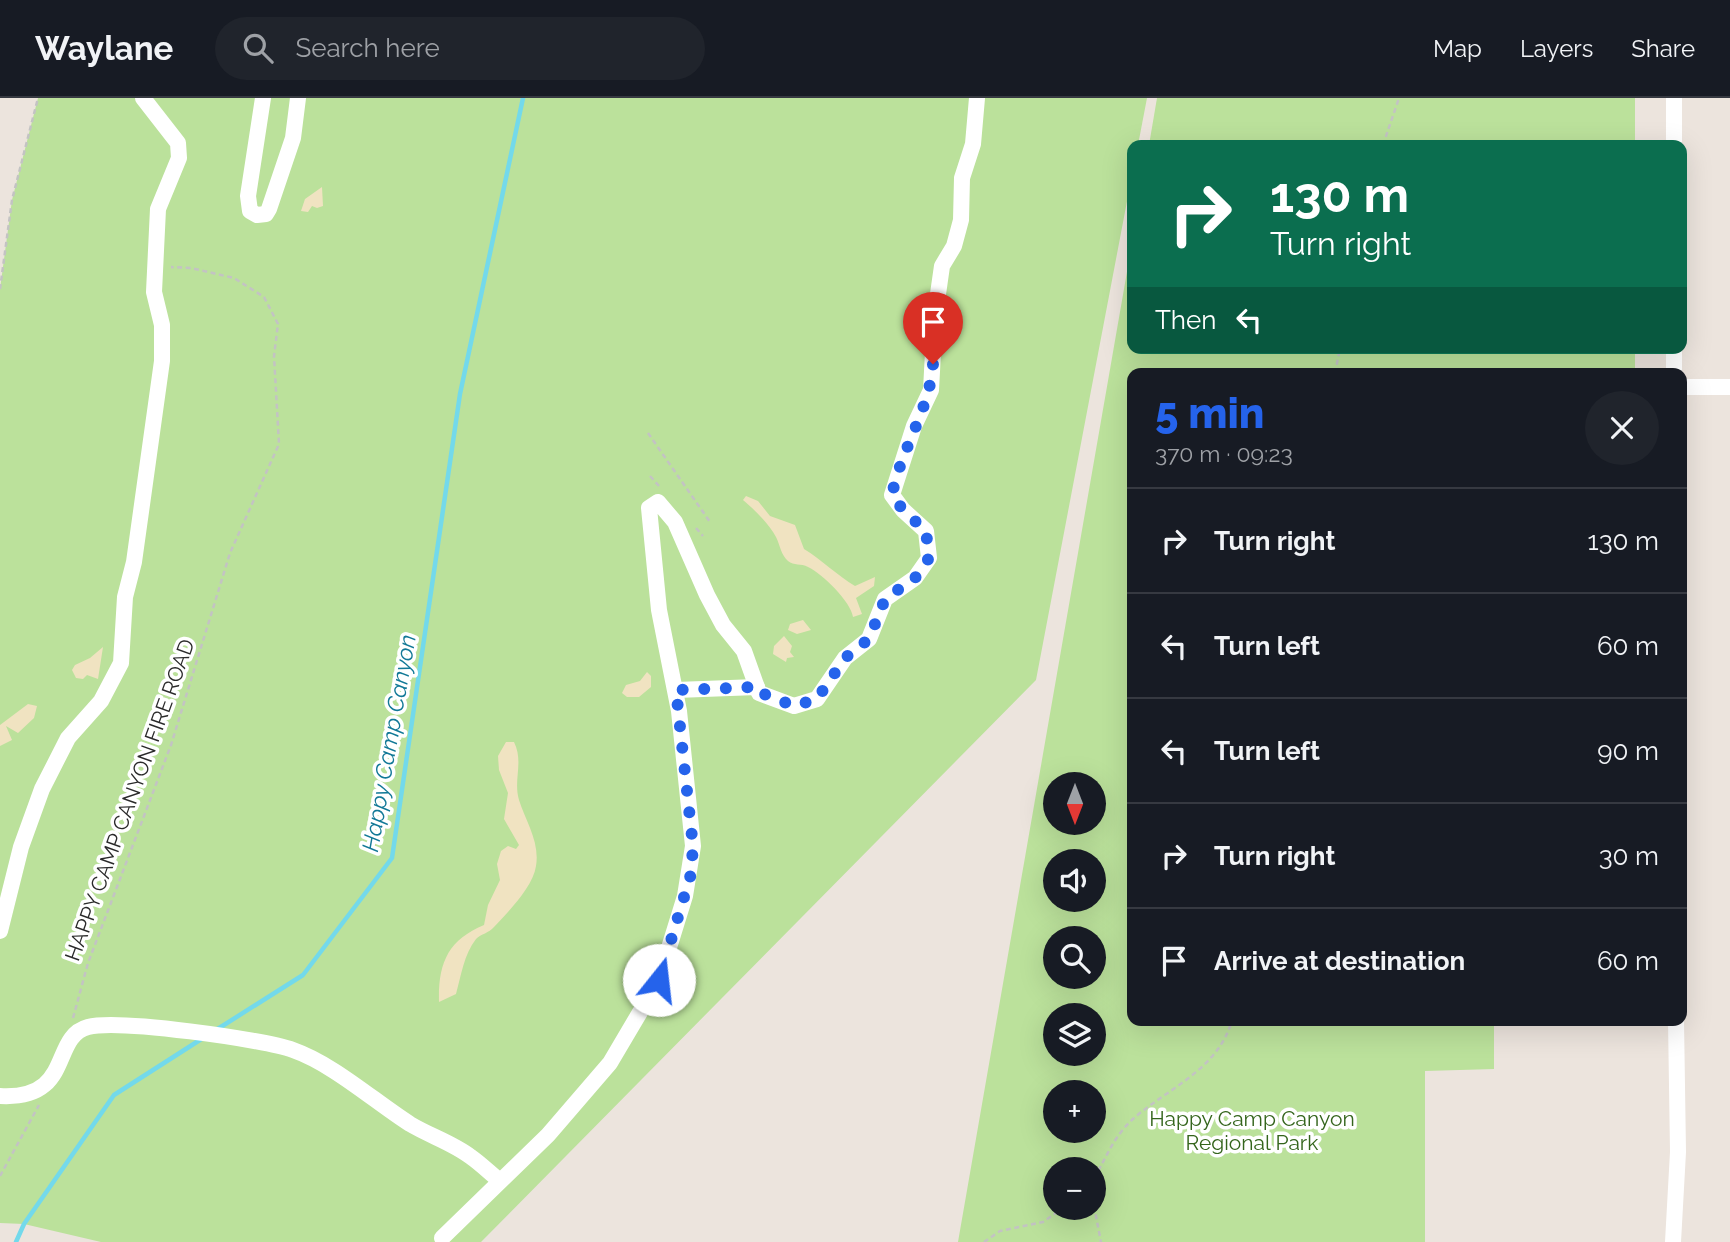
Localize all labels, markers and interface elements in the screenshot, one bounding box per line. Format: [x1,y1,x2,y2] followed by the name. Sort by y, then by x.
[215,17,705,80] search box
[35,29,173,68] text: Waylane
[239,29,277,67] icon: search
[295,33,440,63] text: Search here
[1433,34,1482,63] text: Map
[1520,34,1593,63] text: Layers
[1631,34,1695,63] text: Share
[1270,166,1409,223] text: 130 m
[1155,168,1246,259] icon: right
[1270,225,1411,262] text: Turn right
[903,292,963,364] pin
[1230,301,1268,339] icon: left
[914,303,952,341] icon: arrive
[1155,305,1216,335] text: Then
[1155,389,1265,438] text: 5 min
[1585,391,1659,465] button: close
[1155,440,1293,467] text: 370 m · 09:23
[1155,522,1193,560] icon: right
[1214,526,1335,556] text: Turn right
[1588,526,1659,556] text: 130 m
[1155,627,1193,665] icon: left
[1214,631,1320,661] text: Turn left
[1597,631,1659,661] text: 60 m
[356,632,421,854] water label: Happy Camp Canyon
[60,635,200,964] street label: HAPPY CAMP CANYON FIRE ROAD
[1155,732,1193,770] icon: left
[1214,736,1320,766] text: Turn left
[1597,736,1659,766] text: 90 m
[1043,772,1106,835] north arrow
[1043,772,1106,1220] map controls
[1155,837,1193,875] icon: right
[1214,841,1335,871] text: Turn right
[1599,841,1659,871] text: 30 m
[1043,849,1106,912] button: sound
[1043,926,1106,989] button: search
[1155,942,1193,980] icon: arrive
[622,943,696,1017] position arrow
[1214,946,1465,976] text: Arrive at destination
[1597,946,1659,976] text: 60 m
[1043,1003,1106,1066] button: layers
[1043,1080,1106,1143] button: +
[1149,1106,1355,1155] park label: Happy Camp Canyon Regional Park
[1043,1157,1106,1220] button: −

